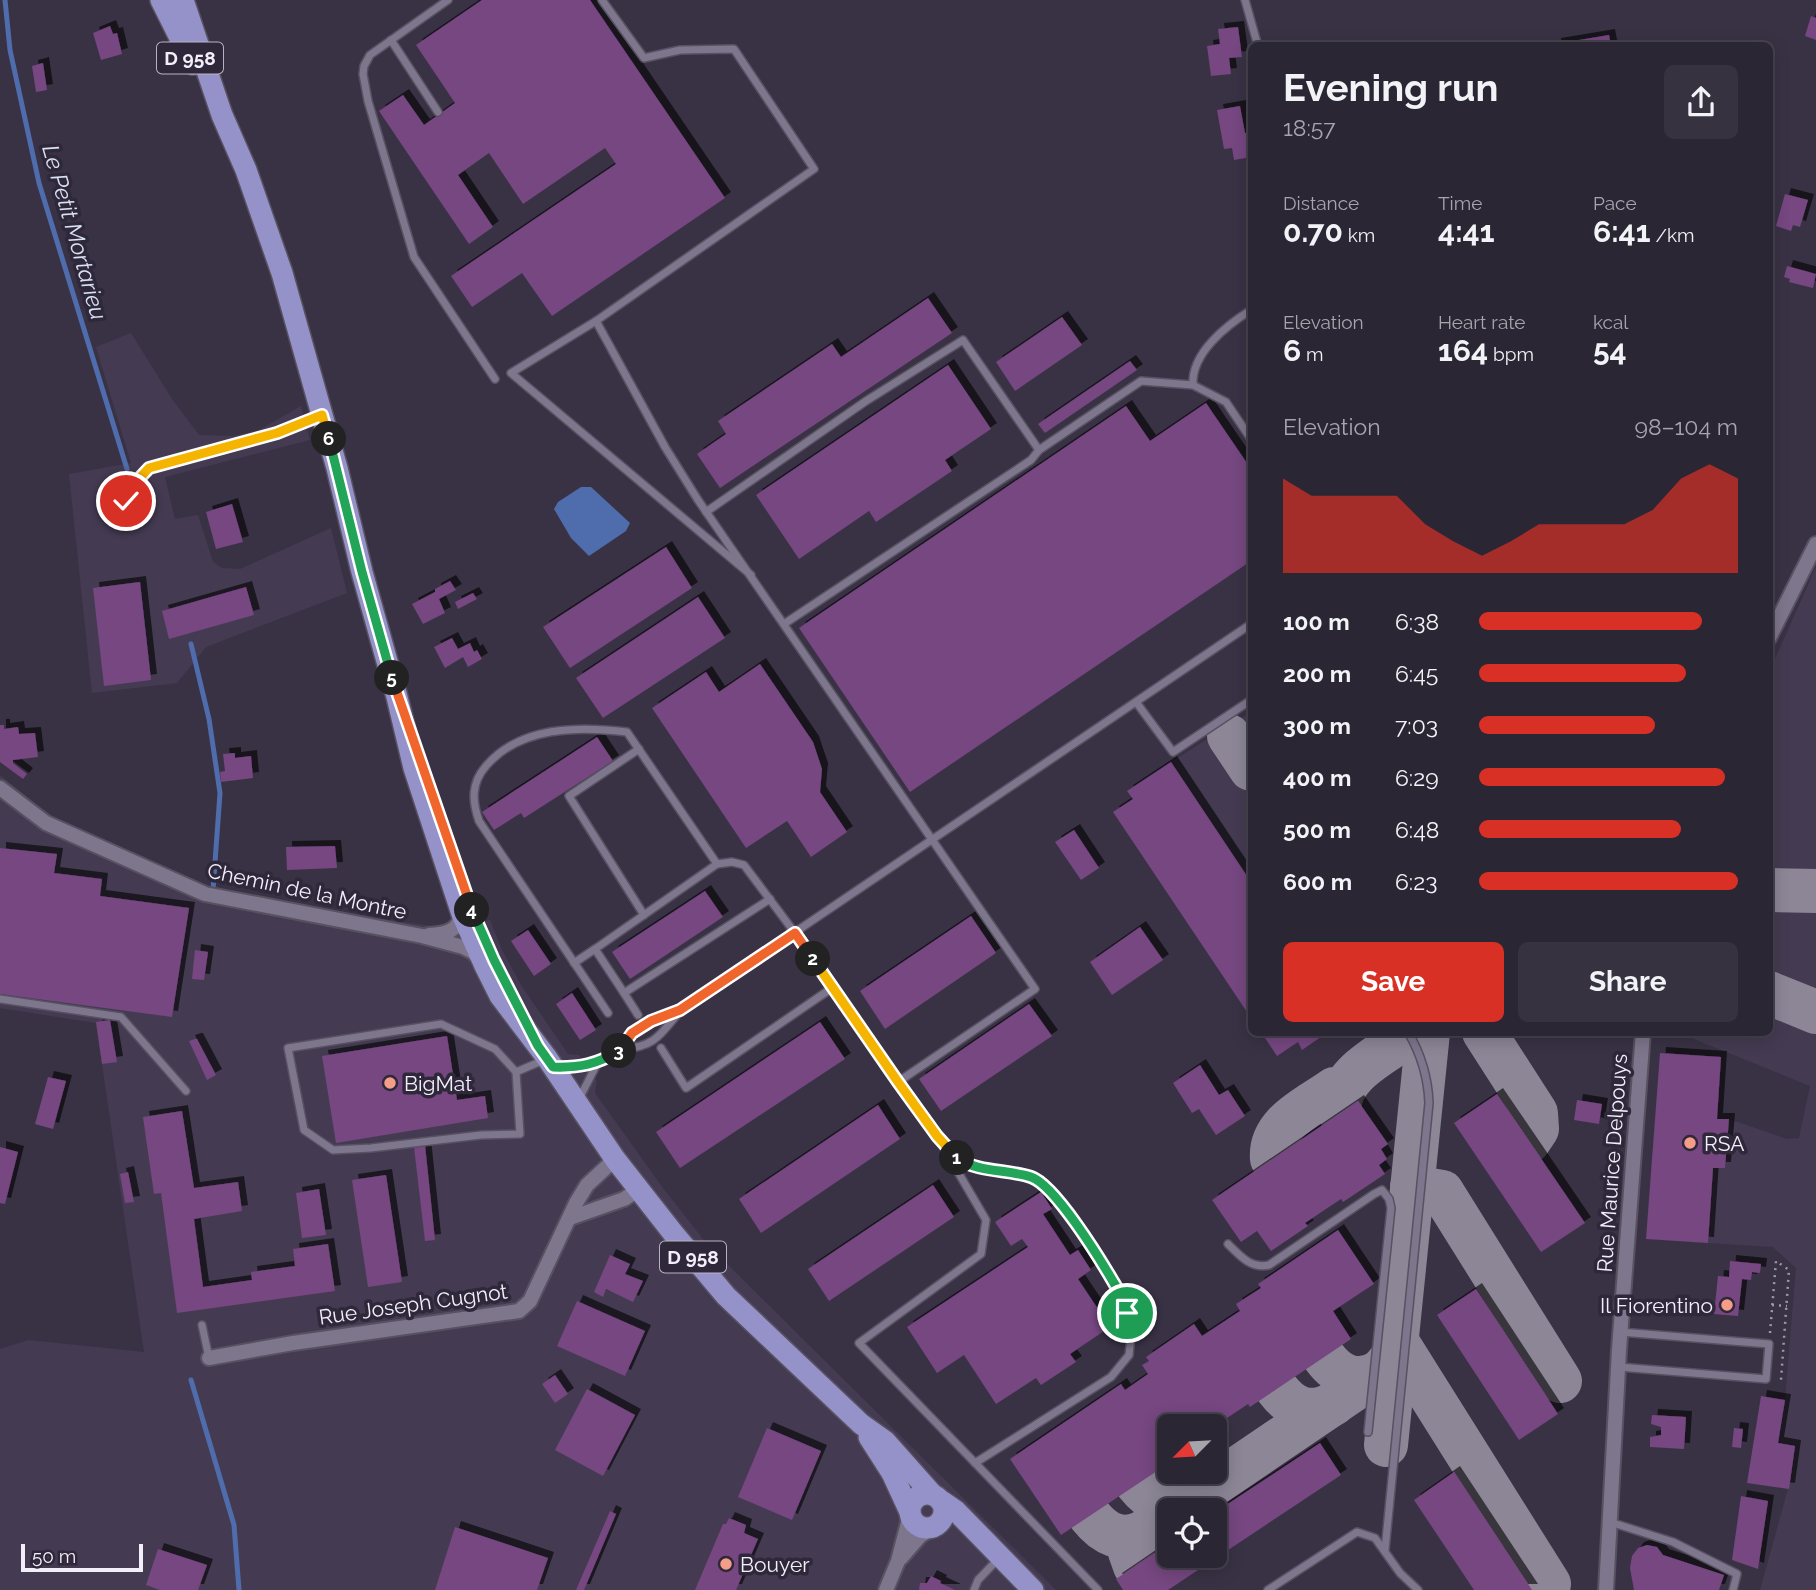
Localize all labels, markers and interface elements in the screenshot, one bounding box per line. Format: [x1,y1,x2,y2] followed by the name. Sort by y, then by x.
[157,43,223,74] road number: D 958
[1283,65,1498,110] text: Evening run
[1664,65,1738,139] button: share
[1283,114,1336,141] text: 18:57
[37,141,113,323] water label: Le Petit Mortarieu
[1283,192,1359,214] text: Distance
[1438,192,1482,214] text: Time
[1593,192,1637,214] text: Pace
[1283,214,1343,249] text: 0.70
[1438,214,1495,249] text: 4:41
[1593,214,1651,249] text: 6:41
[1343,224,1375,246] text: km
[1651,224,1694,246] text: /km
[1283,311,1364,333] text: Elevation
[1438,311,1526,333] text: Heart rate
[1593,311,1629,333] text: kcal
[1283,333,1301,368] text: 6
[1438,333,1488,368] text: 164
[1593,333,1627,368] text: 54
[1301,343,1324,365] text: m
[1488,343,1534,365] text: bpm
[1283,413,1381,440] text: Elevation
[1634,413,1738,440] text: 98–104 m
[312,422,346,457] pin: 6
[323,427,334,449] text: 6
[96,471,156,531] pin
[107,482,145,520] icon: check
[1283,608,1350,635] text: 100 m
[1395,608,1439,635] text: 6:38
[374,660,410,696] pin: 5
[1283,660,1351,687] text: 200 m
[1395,660,1438,687] text: 6:45
[386,666,397,688] text: 5
[1283,712,1351,739] text: 300 m
[1395,712,1438,739] text: 7:03
[1283,764,1351,791] text: 400 m
[1395,764,1439,791] text: 6:29
[1283,816,1351,843] text: 500 m
[1395,816,1439,843] text: 6:48
[205,858,409,924] street label: Chemin de la Montre
[1283,868,1352,895] text: 600 m
[1395,868,1437,895] text: 6:23
[454,892,490,928] pin: 4
[466,898,477,920] text: 4
[796,942,830,976] pin: 2
[1283,942,1504,1022] button: Save
[1518,942,1738,1022] button: Share
[807,947,818,969] text: 2
[602,1034,636,1068] pin: 3
[613,1039,624,1061] text: 3
[1592,1053,1632,1273] street label: Rue Maurice Delpouys
[404,1071,472,1096] place label: BigMat
[382,1075,398,1091] marker: BigMat
[1704,1131,1744,1156] place label: RSA
[1682,1135,1698,1151] marker: RSA
[940,1140,974,1176] pin: 1
[952,1146,961,1168] text: 1
[660,1242,726,1273] road number: D 958
[317,1278,509,1330] street label: Rue Joseph Cugnot
[1097,1283,1157,1343] pin
[1600,1293,1713,1318] place label: Il Fiorentino
[1108,1294,1146,1332] icon: arrive
[1719,1297,1735,1313] marker: Il Fiorentino
[1157,1414,1227,1484] north arrow
[1157,1414,1227,1568] map controls
[1157,1498,1227,1568] button: locate
[21,1541,144,1573] scale bar
[32,1545,76,1567] text: 50 m
[740,1552,810,1577] place label: Bouyer
[718,1556,734,1572] marker: Bouyer

